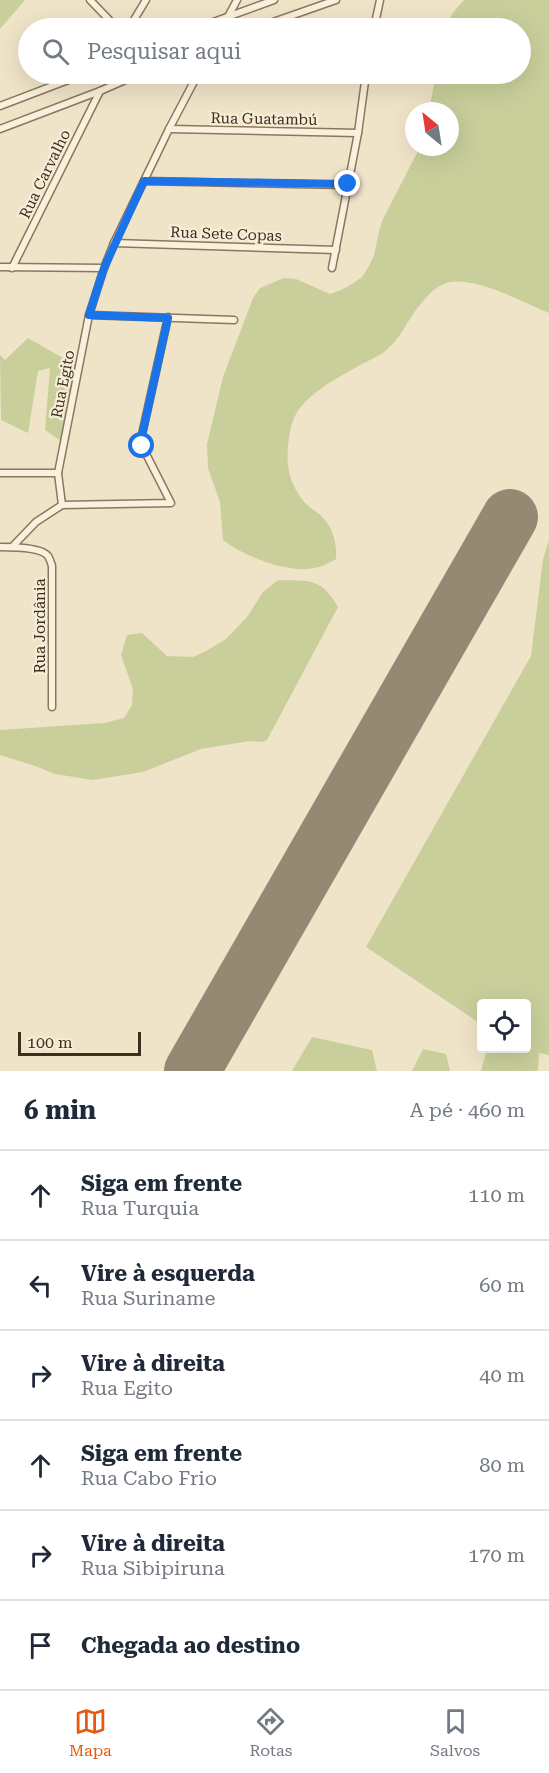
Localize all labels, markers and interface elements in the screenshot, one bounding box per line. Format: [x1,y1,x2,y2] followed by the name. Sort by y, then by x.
[18,18,531,84] search box
[39,35,72,68] icon: search
[87,39,241,64] text: Pesquisar aqui
[405,102,459,156] north arrow
[210,109,318,129] street label: Rua Guatambú
[16,127,74,221] street label: Rua Carvalho
[334,170,360,196] route end
[170,223,282,245] street label: Rua Sete Copas
[48,348,78,420] street label: Rua Egito
[128,432,154,458] route start
[31,578,49,674] street label: Rua Jordânia
[477,999,531,1053] map controls
[477,999,531,1053] button: locate
[18,1029,141,1056] scale bar
[27,1033,73,1052] text: 100 m
[24,1095,96,1125] text: 6 min
[410,1098,525,1122] text: A pé · 460 m
[81,1171,242,1196] text: Siga em frente
[24,1179,57,1212] icon: ahead
[468,1183,525,1207] text: 110 m
[81,1196,199,1220] text: Rua Turquia
[81,1261,255,1286] text: Vire à esquerda
[24,1269,57,1302] icon: left
[479,1273,525,1297] text: 60 m
[81,1286,215,1310] text: Rua Suriname
[81,1351,225,1376] text: Vire à direita
[24,1359,57,1392] icon: right
[479,1363,525,1387] text: 40 m
[81,1376,173,1400] text: Rua Egito
[81,1441,242,1466] text: Siga em frente
[24,1449,57,1482] icon: ahead
[479,1453,525,1477] text: 80 m
[81,1466,217,1490] text: Rua Cabo Frio
[81,1531,225,1556] text: Vire à direita
[24,1539,57,1572] icon: right
[468,1543,525,1567] text: 170 m
[81,1556,225,1580] text: Rua Sibipiruna
[24,1629,57,1662] icon: arrive
[81,1633,300,1658] text: Chegada ao destino
[69,1705,112,1760] tab: Mapa
[249,1705,292,1760] tab: Rotas
[430,1705,480,1760] tab: Salvos

